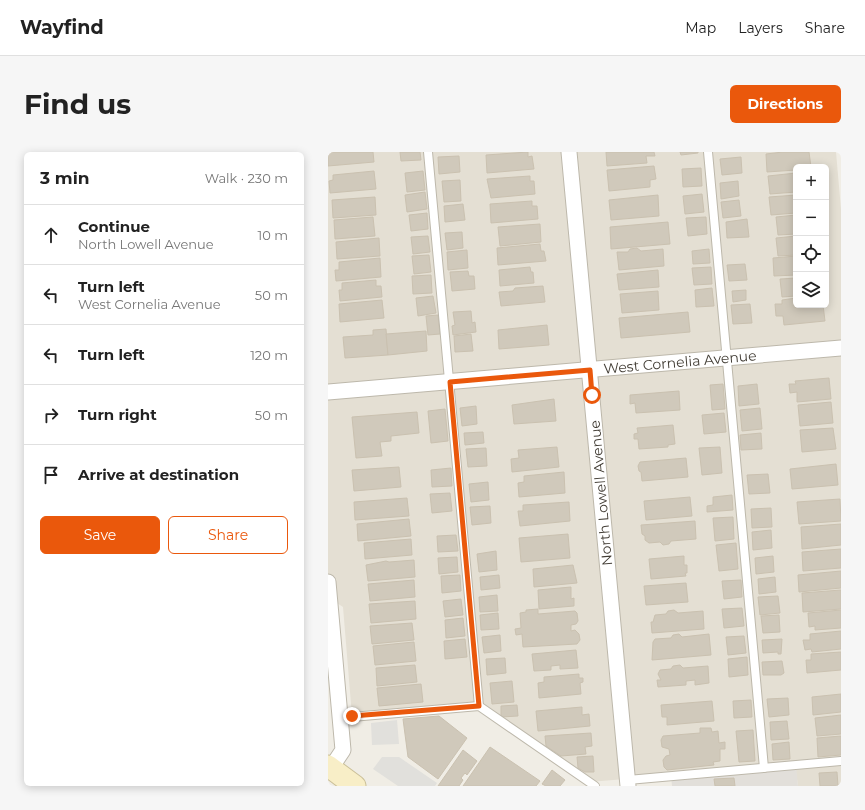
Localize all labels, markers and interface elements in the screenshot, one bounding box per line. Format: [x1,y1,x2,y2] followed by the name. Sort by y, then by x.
[20,16,104,39] text: Wayfind
[685,19,716,37] text: Map
[738,19,783,37] text: Layers
[805,19,845,37] text: Share
[730,85,841,123] button: Directions
[24,87,131,121] text: Find us
[793,164,829,308] map controls
[793,164,829,200] button: +
[40,168,90,188] text: 3 min
[205,170,288,186] text: Walk · 230 m
[793,200,829,236] button: −
[78,217,150,236] text: Continue
[40,224,62,246] icon: ahead
[258,227,288,243] text: 10 m
[78,236,214,252] text: North Lowell Avenue
[793,236,829,272] button: locate
[793,272,829,308] button: layers
[78,277,145,296] text: Turn left
[40,284,62,306] icon: left
[255,287,288,303] text: 50 m
[78,296,221,312] text: West Cornelia Avenue
[40,344,62,366] icon: left
[78,345,145,364] text: Turn left
[603,346,757,378] street label: West Cornelia Avenue
[250,347,288,363] text: 120 m
[583,386,601,404] route start
[40,404,62,426] icon: right
[78,405,157,424] text: Turn right
[255,407,288,423] text: 50 m
[586,419,616,567] street label: North Lowell Avenue
[40,464,62,486] icon: arrive
[78,465,239,484] text: Arrive at destination
[40,516,160,554] button: Save
[168,516,288,554] button: Share
[343,707,361,725] route end

